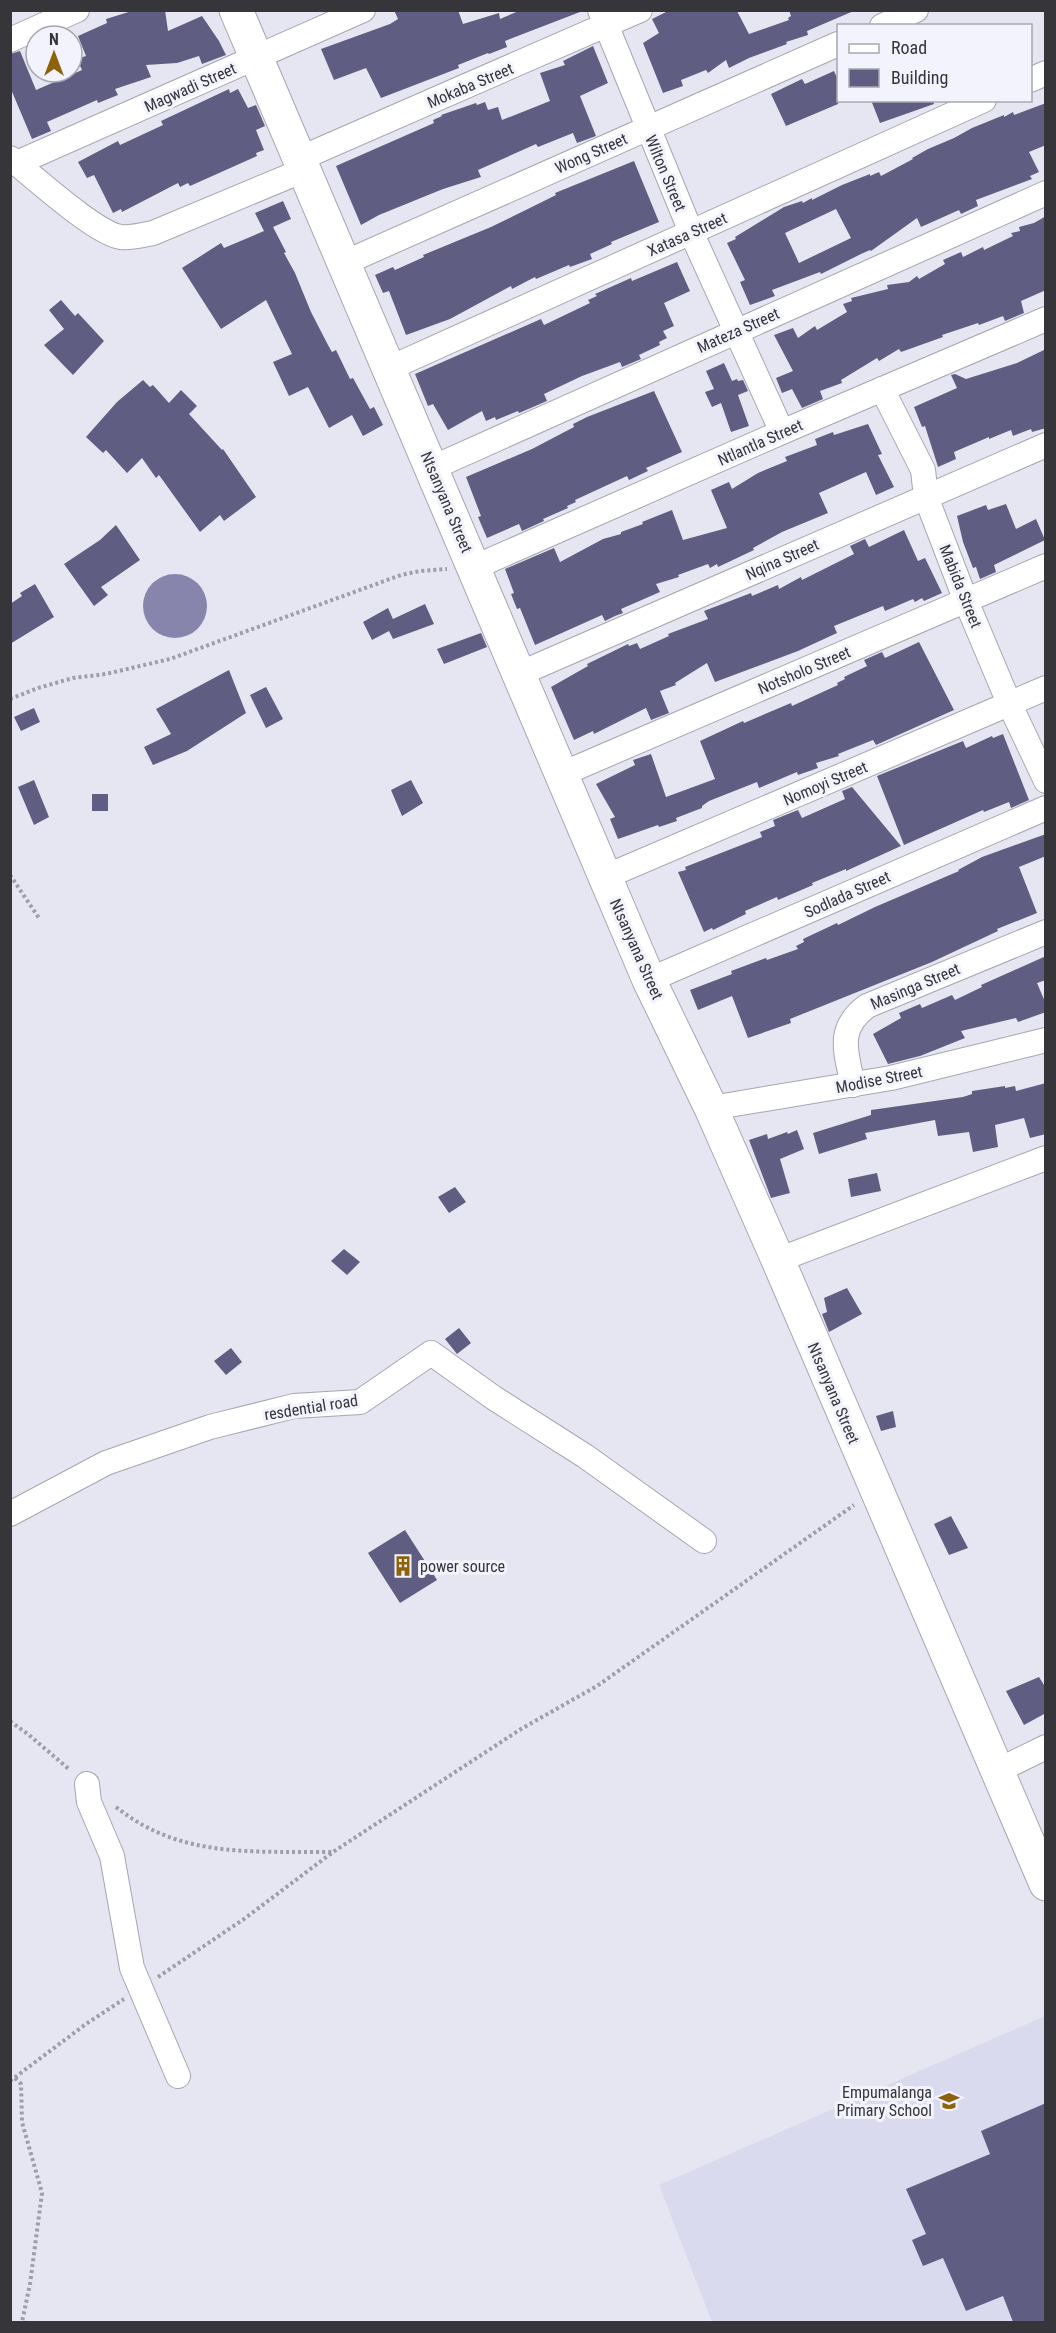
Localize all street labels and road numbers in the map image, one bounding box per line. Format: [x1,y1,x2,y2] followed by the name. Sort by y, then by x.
[141,59,239,116] street label: Magwadi Street
[424,59,516,112] street label: Mokaba Street
[552,129,630,178] street label: Wong Street
[641,132,690,214] street label: Wilton Street
[645,208,730,260] street label: Xatasa Street
[694,304,782,357] street label: Mateza Street
[715,415,806,470] street label: Ntlantla Street
[417,449,477,556] street label: Ntsanyana Street
[743,535,822,584] street label: Nqina Street
[935,542,986,631] street label: Mabida Street
[755,642,854,698] street label: Notsholo Street
[780,757,870,810] street label: Nomoyi Street
[801,867,893,922] street label: Sodlada Street
[606,896,667,1003] street label: Ntsanyana Street
[868,959,963,1014] street label: Masinga Street
[834,1062,924,1097] street label: Modise Street
[804,1340,864,1447] street label: Ntsanyana Street
[263,1391,359,1424] street label: resdential road

